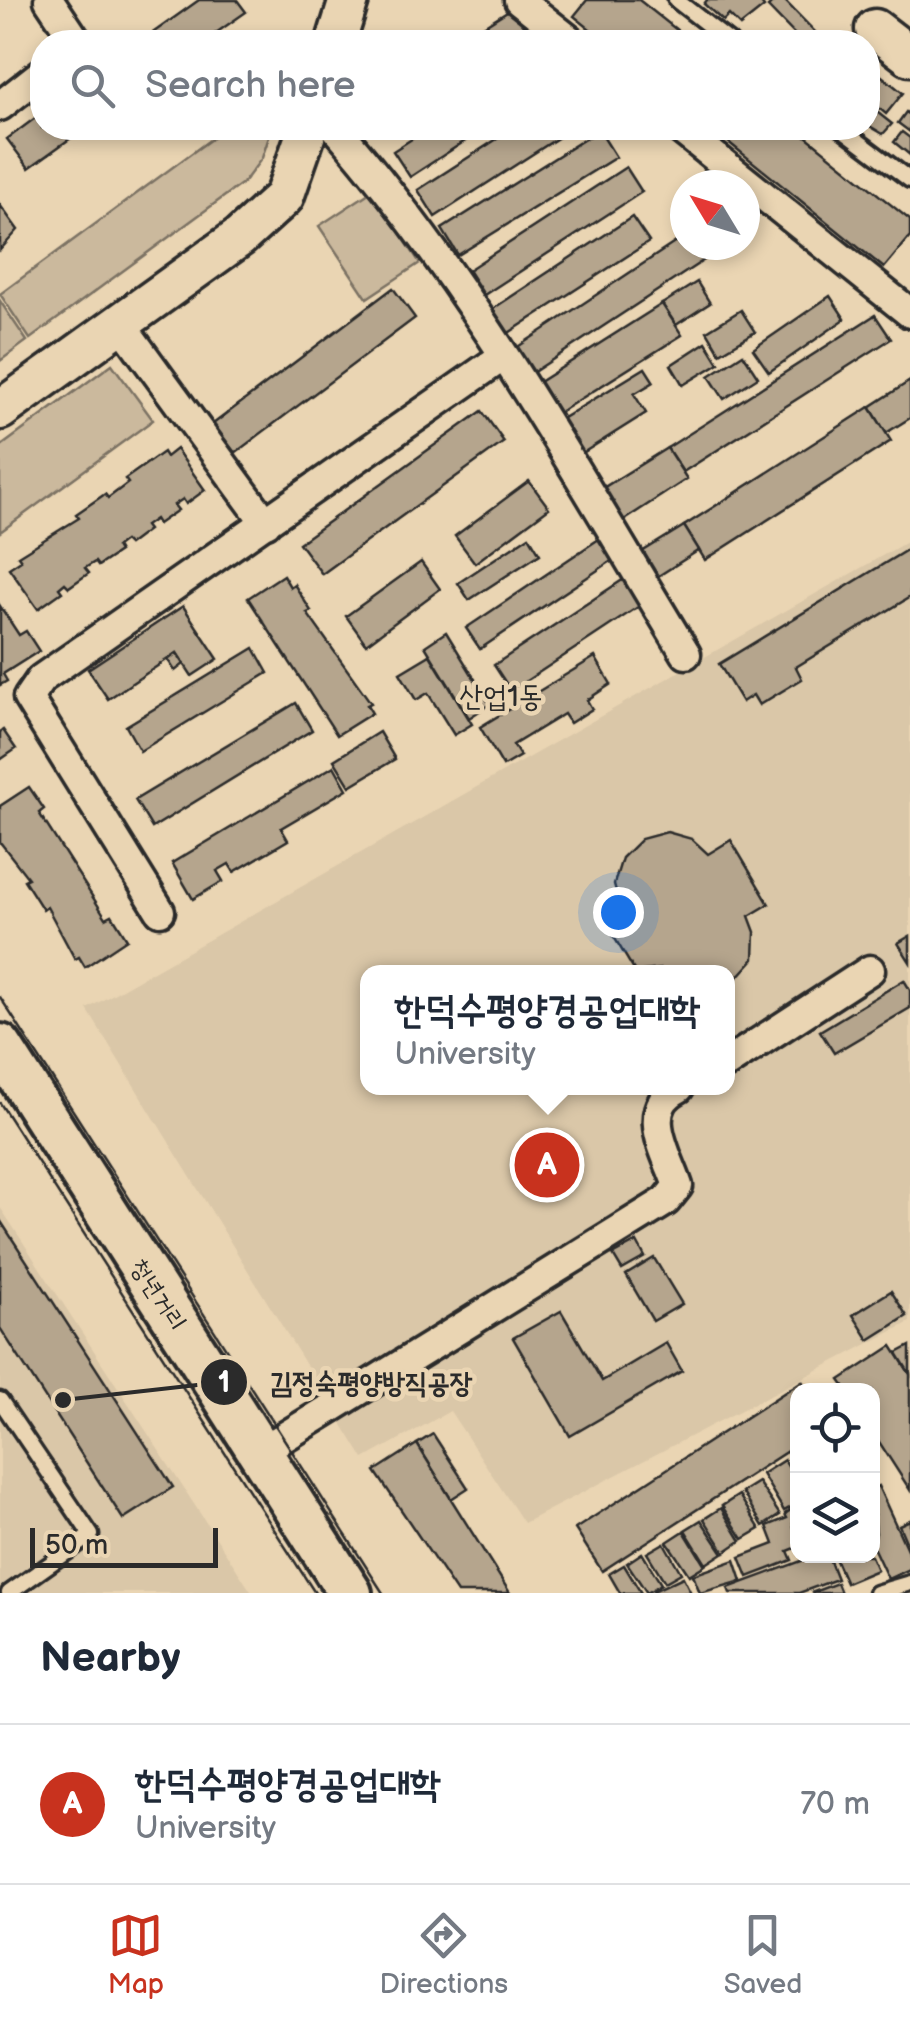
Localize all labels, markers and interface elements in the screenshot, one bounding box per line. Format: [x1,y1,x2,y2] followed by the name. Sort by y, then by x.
[30,30,880,140] search box
[65,58,120,113] icon: search
[145,63,356,108] text: Search here
[670,170,760,260] north arrow
[459,679,543,715] district label: 산업1동
[593,887,644,938] your location
[360,965,735,1095] popup
[395,988,700,1033] text: 한덕수평양경공업대학
[395,1035,536,1074] text: University
[514,1128,580,1202] pin: A
[123,1253,193,1337] street label: 청년거리
[199,1353,492,1411] callout: 김정숙평양방직공장
[218,1365,230,1401] text: 1
[270,1367,473,1400] text: 김정숙평양방직공장
[790,1383,880,1563] map controls
[790,1383,880,1473] button: locate
[790,1473,880,1563] button: layers
[30,1523,218,1568] scale bar
[45,1529,108,1562] text: 50 m
[40,1633,180,1684] text: Nearby
[135,1762,441,1807] text: 한덕수평양경공업대학
[63,1785,82,1824] text: A
[800,1785,870,1824] text: 70 m
[135,1809,276,1848] text: University
[108,1908,164,2001] tab: Map
[379,1908,508,2001] tab: Directions
[724,1908,802,2001] tab: Saved

